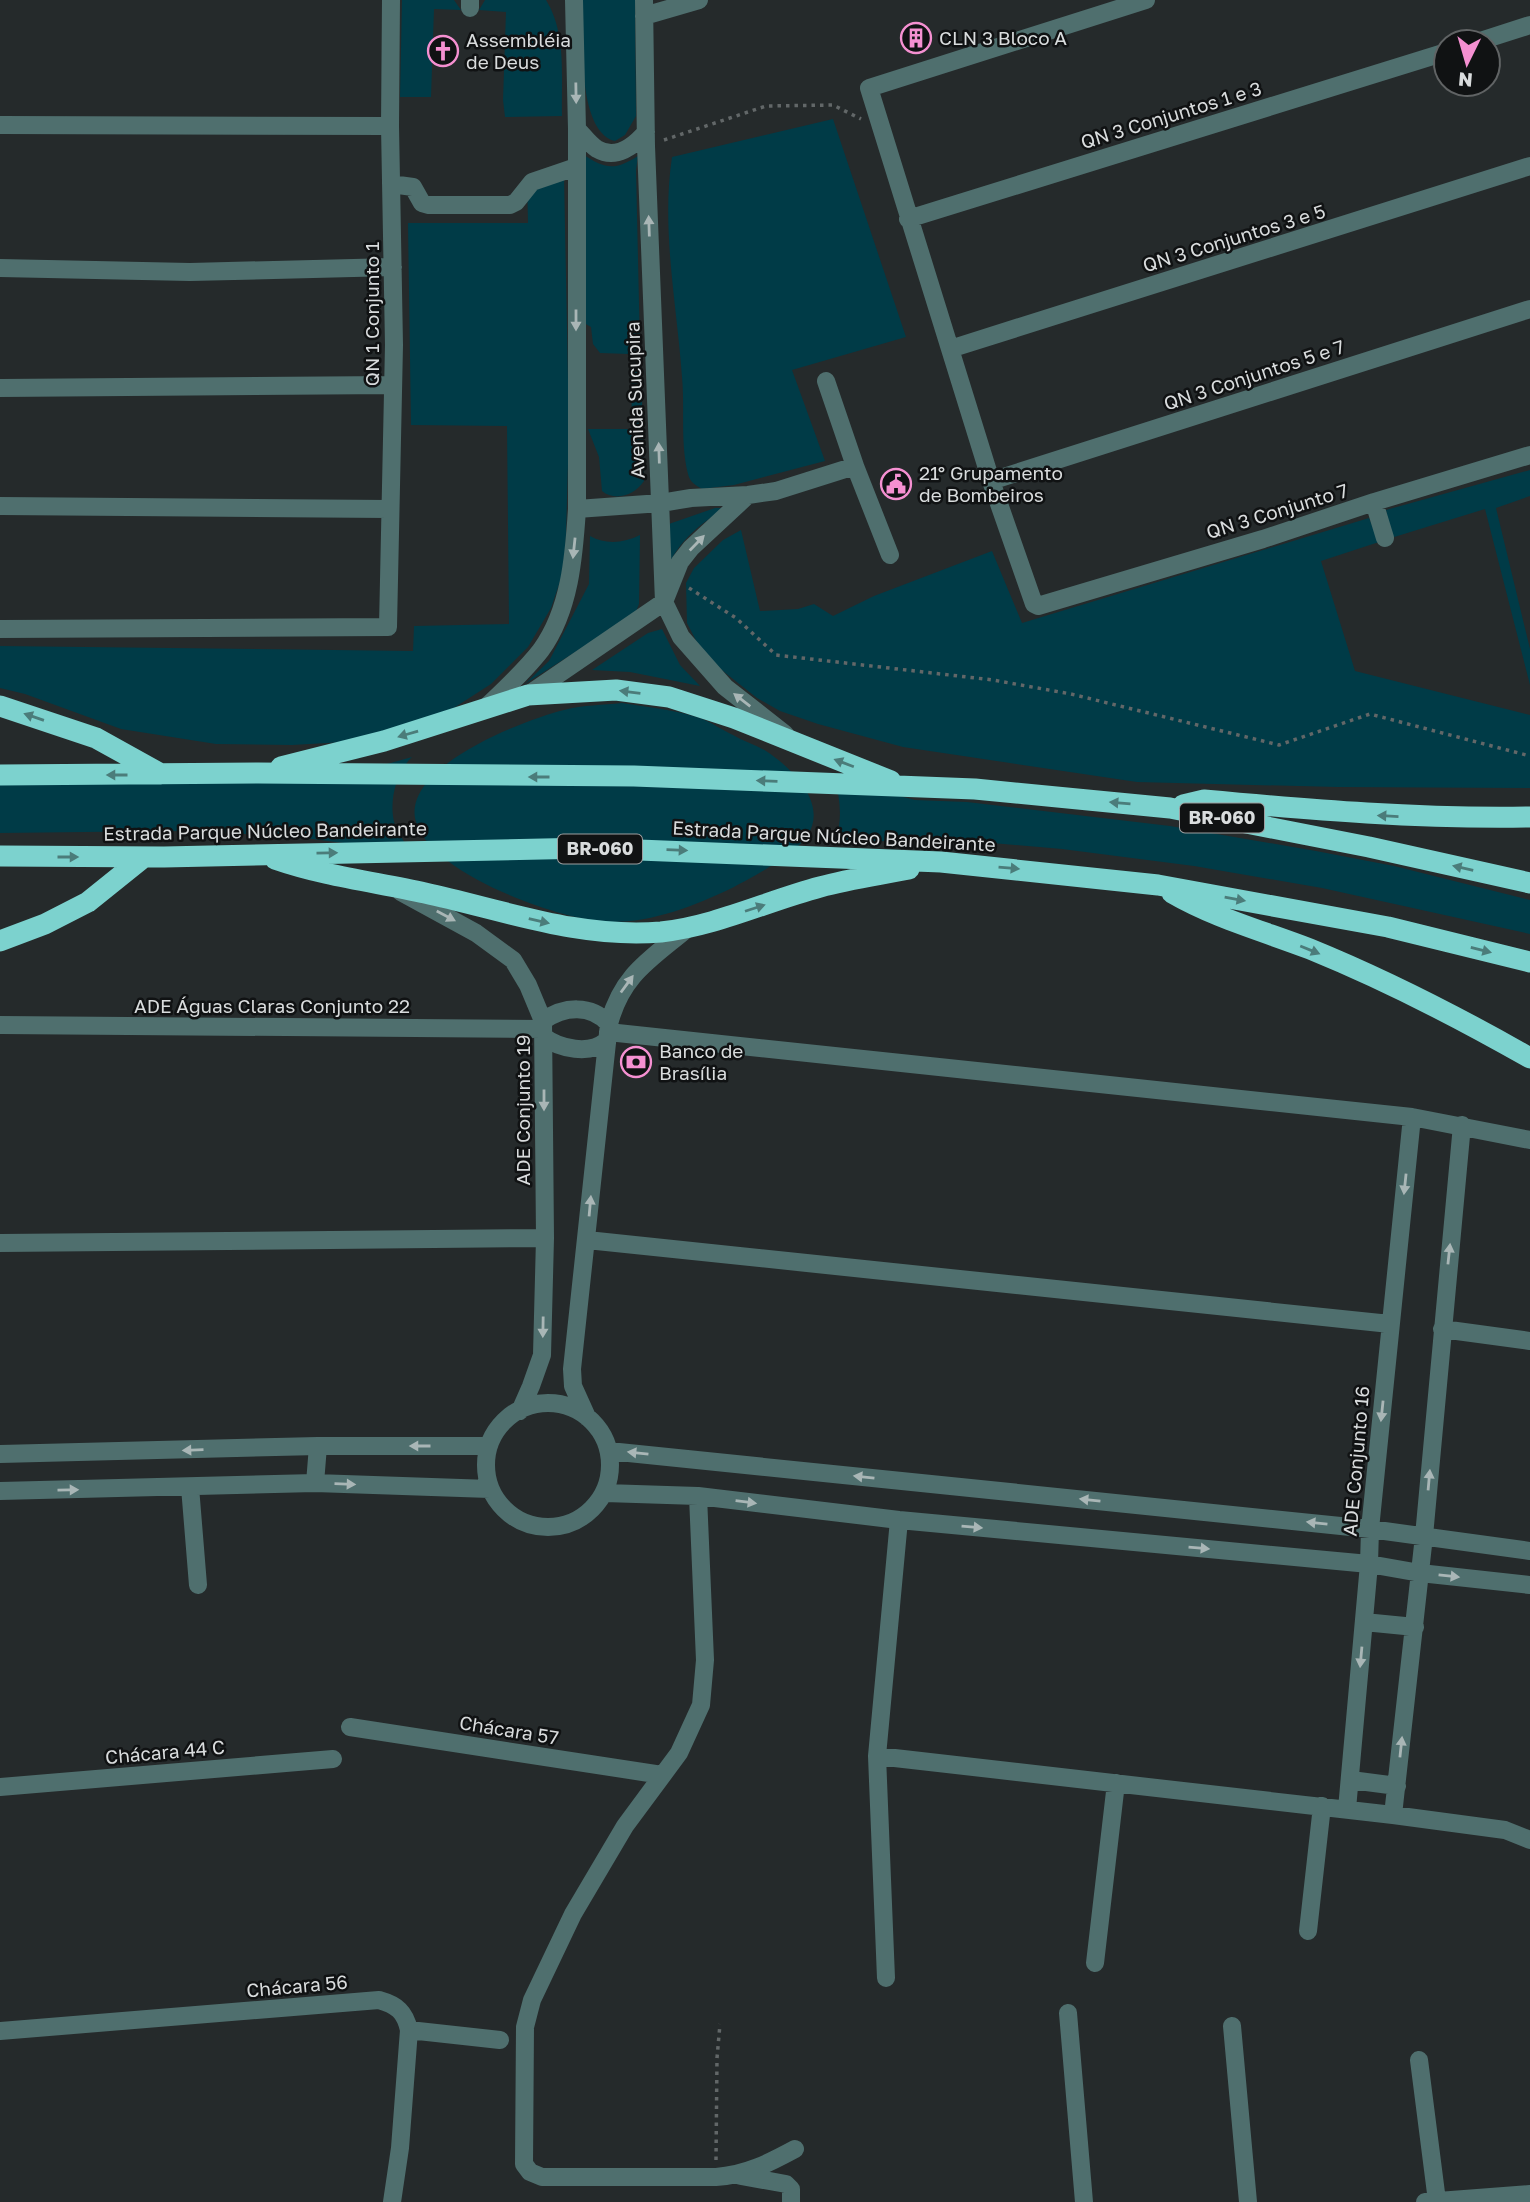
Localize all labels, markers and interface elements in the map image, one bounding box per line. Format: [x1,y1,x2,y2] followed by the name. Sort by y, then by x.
[899,21,933,55] building icon: CLN 3 Bloco A
[939,26,1067,49] place label: CLN 3 Bloco A
[466,28,571,73] place label: Assembléia de Deus
[1432,28,1502,98] north arrow
[426,34,460,68] church icon: Assembléia de Deus
[1457,68,1474,93] text: N
[1078,76,1264,153] street label: QN 3 Conjuntos 1 e 3
[570,82,581,104] one-way arrow
[1140,199,1328,276] street label: QN 3 Conjuntos 3 e 5
[644,214,655,236] one-way arrow
[360,242,383,386] street label: QN 1 Conjunto 1
[570,309,582,331] one-way arrow
[620,321,649,479] street label: Avenida Sucupira
[1161,334,1347,415] street label: QN 3 Conjuntos 5 e 7
[653,442,664,464] one-way arrow
[919,461,1063,506] place label: 21° Grupamento de Bombeiros
[879,467,913,501] public building icon: 21° Grupamento de Bombeiros
[1203,478,1351,543] street label: QN 3 Conjunto 7
[688,535,704,552] one-way arrow
[568,537,579,559] one-way arrow
[618,686,640,697] one-way arrow
[734,693,752,708] one-way arrow
[24,711,45,722] one-way arrow
[398,730,419,740] one-way arrow
[834,758,855,769] one-way arrow
[106,769,128,781] one-way arrow
[528,771,550,783] one-way arrow
[755,776,777,787] one-way arrow
[1109,797,1131,808] one-way arrow
[1180,804,1264,832] road number: BR-060
[1377,810,1399,821] one-way arrow
[103,816,427,845] street label: Estrada Parque Núcleo Bandeirante
[672,816,996,855] street label: Estrada Parque Núcleo Bandeirante
[558,834,642,864] road number: BR-060
[666,845,688,856] one-way arrow
[316,847,338,859] one-way arrow
[57,851,79,863] one-way arrow
[1452,862,1474,873] one-way arrow
[999,863,1021,874] one-way arrow
[1224,894,1246,905] one-way arrow
[745,902,766,913] one-way arrow
[436,911,456,922] one-way arrow
[528,916,550,927] one-way arrow
[1300,944,1321,955] one-way arrow
[1471,945,1493,956] one-way arrow
[620,975,634,993] one-way arrow
[134,994,410,1017] street label: ADE Águas Claras Conjunto 22
[511,1035,534,1185] street label: ADE Conjunto 19
[659,1039,743,1084] place label: Banco de Brasília
[619,1045,653,1079] bank icon: Banco de Brasília
[538,1089,550,1111] one-way arrow
[1399,1174,1410,1196] one-way arrow
[585,1195,596,1217] one-way arrow
[1444,1243,1455,1265] one-way arrow
[537,1317,548,1339] one-way arrow
[1337,1385,1374,1537] street label: ADE Conjunto 16
[1376,1400,1387,1422] one-way arrow
[409,1440,431,1452] one-way arrow
[182,1445,204,1456] one-way arrow
[626,1448,648,1459] one-way arrow
[1424,1469,1435,1491] one-way arrow
[853,1471,875,1482] one-way arrow
[334,1479,356,1490] one-way arrow
[57,1484,79,1495] one-way arrow
[1079,1494,1101,1505] one-way arrow
[735,1496,757,1507] one-way arrow
[1305,1518,1327,1529] one-way arrow
[961,1522,983,1533] one-way arrow
[1188,1543,1210,1554] one-way arrow
[1438,1571,1460,1582] one-way arrow
[1355,1646,1366,1668] one-way arrow
[458,1710,560,1749] street label: Chácara 57
[104,1735,226,1768] street label: Chácara 44 C
[1396,1736,1407,1758] one-way arrow
[245,1970,349,2001] street label: Chácara 56

